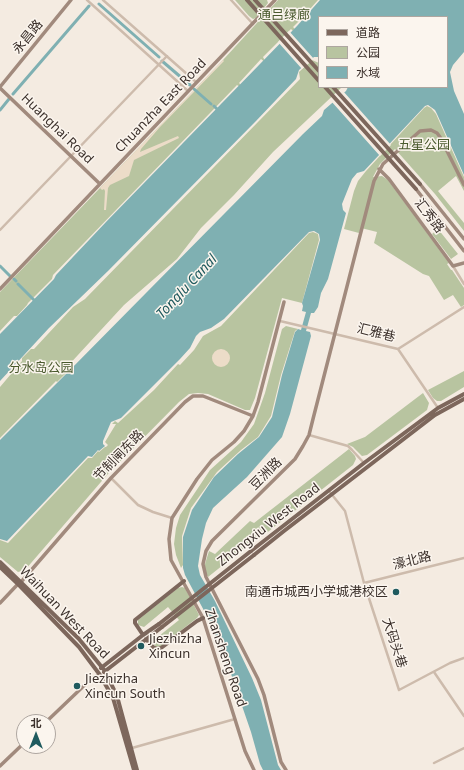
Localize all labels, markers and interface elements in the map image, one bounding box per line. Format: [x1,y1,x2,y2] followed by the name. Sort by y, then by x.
[258,7,310,23] park label: 通吕绿廊
[318,16,448,88] legend
[10,17,46,57] street label: 永昌路
[356,24,380,41] text: 道路
[356,44,380,61] text: 公园
[112,56,210,156] street label: Chuanzha East Road
[356,64,380,81] text: 水域
[18,91,96,167] street label: Huanghai Road
[398,137,450,153] park label: 五星公园
[411,196,447,236] street label: 汇秀路
[153,252,221,322] water label: Tonglu Canal
[355,321,397,345] street label: 汇雅巷
[9,360,73,376] park label: 分水岛公园
[91,427,147,485] street label: 节制闸东路
[247,455,285,493] street label: 豆洲路
[215,480,323,570] street label: Zhongxiu West Road
[391,549,433,573] street label: 濠北路
[16,564,112,662] street label: Waihuan West Road
[245,584,388,600] place label: 南通市城西小学城港校区
[391,587,401,597] marker: 南通市城西小学城港校区
[201,607,249,709] street label: Zhansheng Road
[379,616,409,670] street label: 大码头巷
[149,631,202,662] place label: Jiezhizha Xincun
[136,641,146,651] marker: Jiezhizha Xincun
[85,671,165,702] place label: Jiezhizha Xincun South
[72,681,82,691] marker: Jiezhizha Xincun South
[16,714,56,754] north arrow
[31,715,42,730] text: 北

